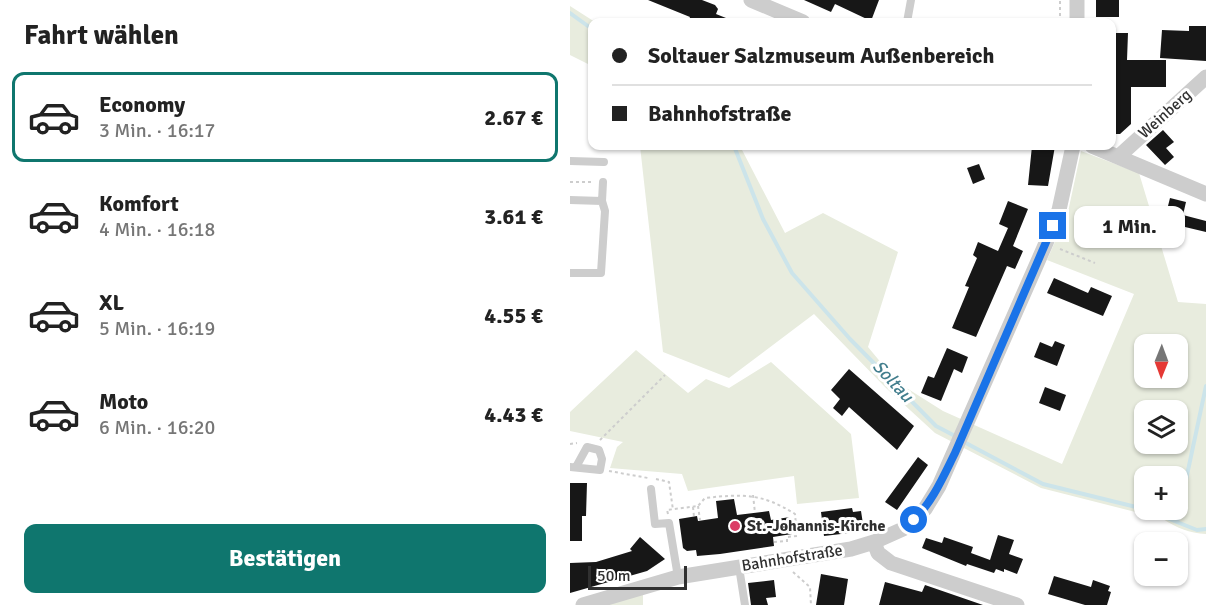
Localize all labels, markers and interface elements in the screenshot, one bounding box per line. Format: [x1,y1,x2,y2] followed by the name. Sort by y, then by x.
[24,19,179,52] text: Fahrt wählen
[648,42,994,69] text: Soltauer Salzmuseum Außenbereich
[1134,85,1196,143] street label: Weinberg
[27,90,81,144] icon: car
[99,91,185,118] text: Economy
[648,100,791,127] text: Bahnhofstraße
[484,104,543,131] text: 2.67 €
[99,118,215,143] text: 3 Min. · 16:17
[27,189,81,243] icon: car
[99,190,179,217] text: Komfort
[484,203,543,230] text: 3.61 €
[1074,205,1185,247] callout: 1 Min.
[1039,212,1066,239] route end
[1102,214,1157,239] text: 1 Min.
[99,217,215,242] text: 4 Min. · 16:18
[27,288,81,342] icon: car
[99,289,124,316] text: XL
[484,302,543,329] text: 4.55 €
[99,316,215,341] text: 5 Min. · 16:19
[1134,334,1188,388] north arrow
[1134,334,1188,586] map controls
[868,355,919,407] water label: Soltau
[27,387,81,441] icon: car
[99,388,148,415] text: Moto
[1134,400,1188,454] button: layers
[484,401,543,428] text: 4.43 €
[99,415,215,440] text: 6 Min. · 16:20
[1134,466,1188,520] button: +
[900,506,927,533] route start
[747,516,885,536] place label: St.-Johannis-Kirche
[728,519,742,533] marker: St.-Johannis-Kirche
[24,524,546,593] button: Bestätigen
[1134,532,1188,586] button: −
[740,540,844,576] street label: Bahnhofstraße
[588,563,687,590] scale bar
[597,566,631,586] text: 50 m

